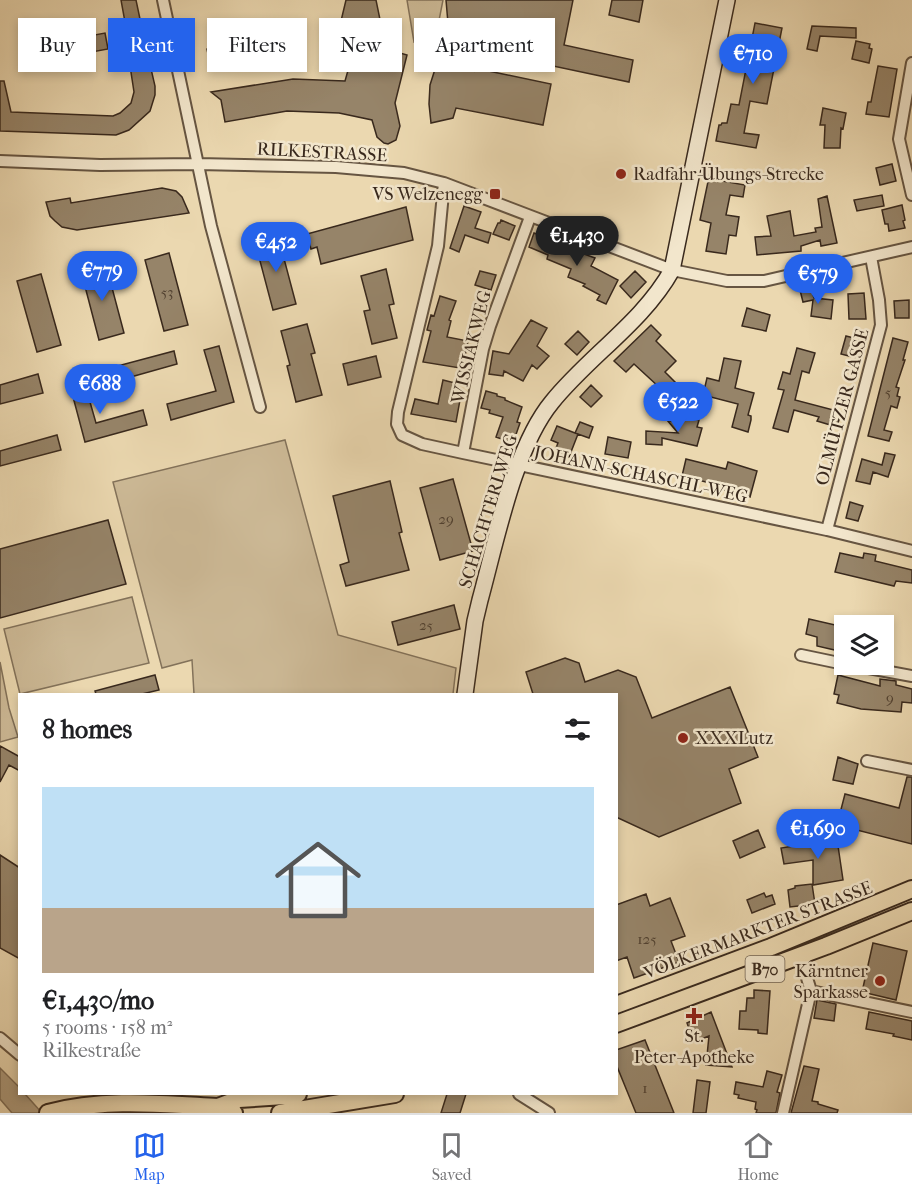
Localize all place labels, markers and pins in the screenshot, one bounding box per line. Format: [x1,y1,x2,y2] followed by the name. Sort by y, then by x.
[717,34,789,85] pin: €710
[633,163,824,185] place label: Radfahr-Übungs-Strecke
[614,167,628,181] marker: Radfahr-Übungs-Strecke
[371,184,483,205] place label: VS Welzenegg
[488,187,502,201] marker: VS Welzenegg
[528,216,626,267] pin: €1,430
[240,222,312,273] pin: €452
[66,251,138,302] pin: €779
[782,254,854,305] pin: €579
[64,364,136,415] pin: €688
[642,382,714,433] pin: €522
[695,728,773,749] place label: XXXLutz
[676,731,690,745] marker: XXXLutz
[769,809,867,860] pin: €1,690
[793,961,868,1003] place label: Kärntner Sparkasse
[873,974,887,988] marker: Kärntner Sparkasse
[687,1009,701,1023] marker: St. Peter-Apotheke
[634,1026,754,1068] place label: St. Peter-Apotheke

